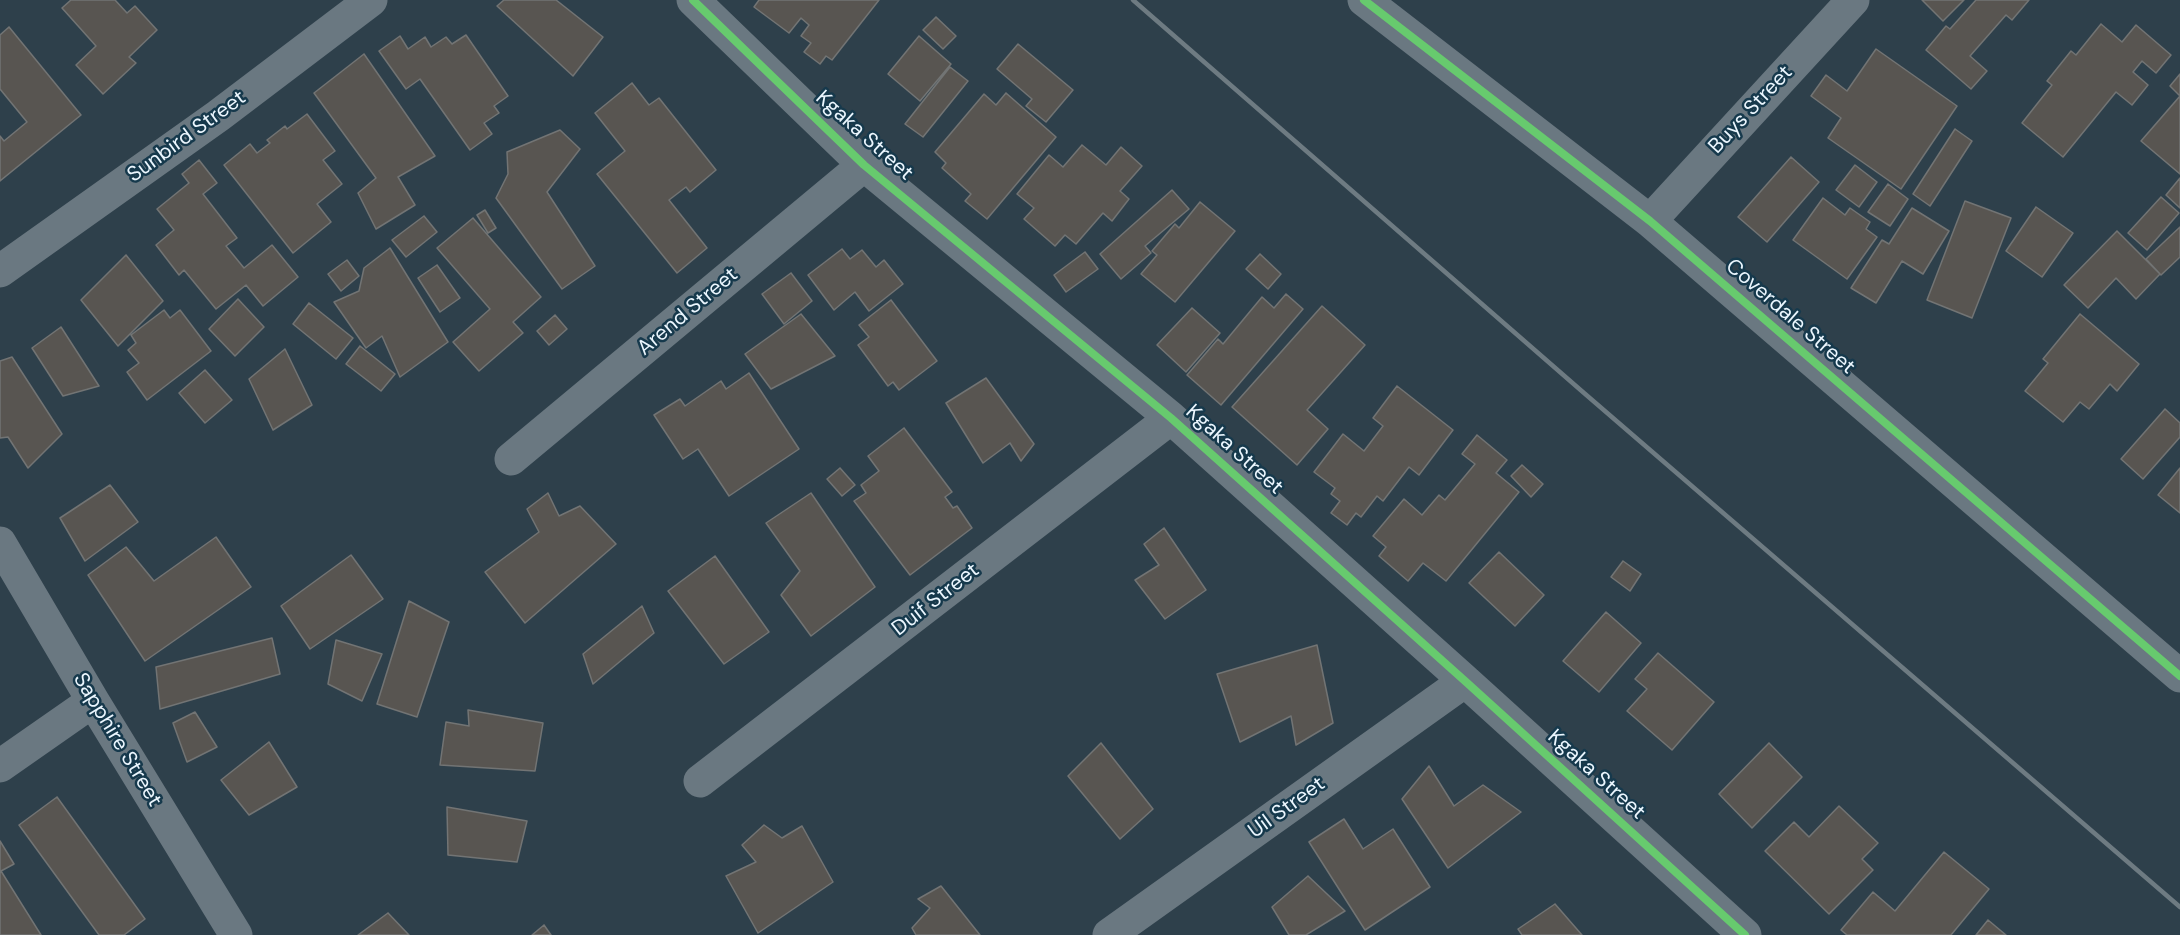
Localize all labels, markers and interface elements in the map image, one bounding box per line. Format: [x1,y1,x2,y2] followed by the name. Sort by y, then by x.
[1704,61,1798,159] street label: Buys Street
[123,86,251,188] street label: Sunbird Street
[810,86,918,186] street label: Kgaka Street
[1720,254,1860,380] street label: Coverdale Street
[633,263,743,361] street label: Arend Street
[1180,400,1288,500] street label: Kgaka Street
[887,558,985,642] street label: Duif Street
[67,669,167,811] street label: Sapphire Street
[1542,725,1650,825] street label: Kgaka Street
[1244,772,1330,844] street label: Uil Street

